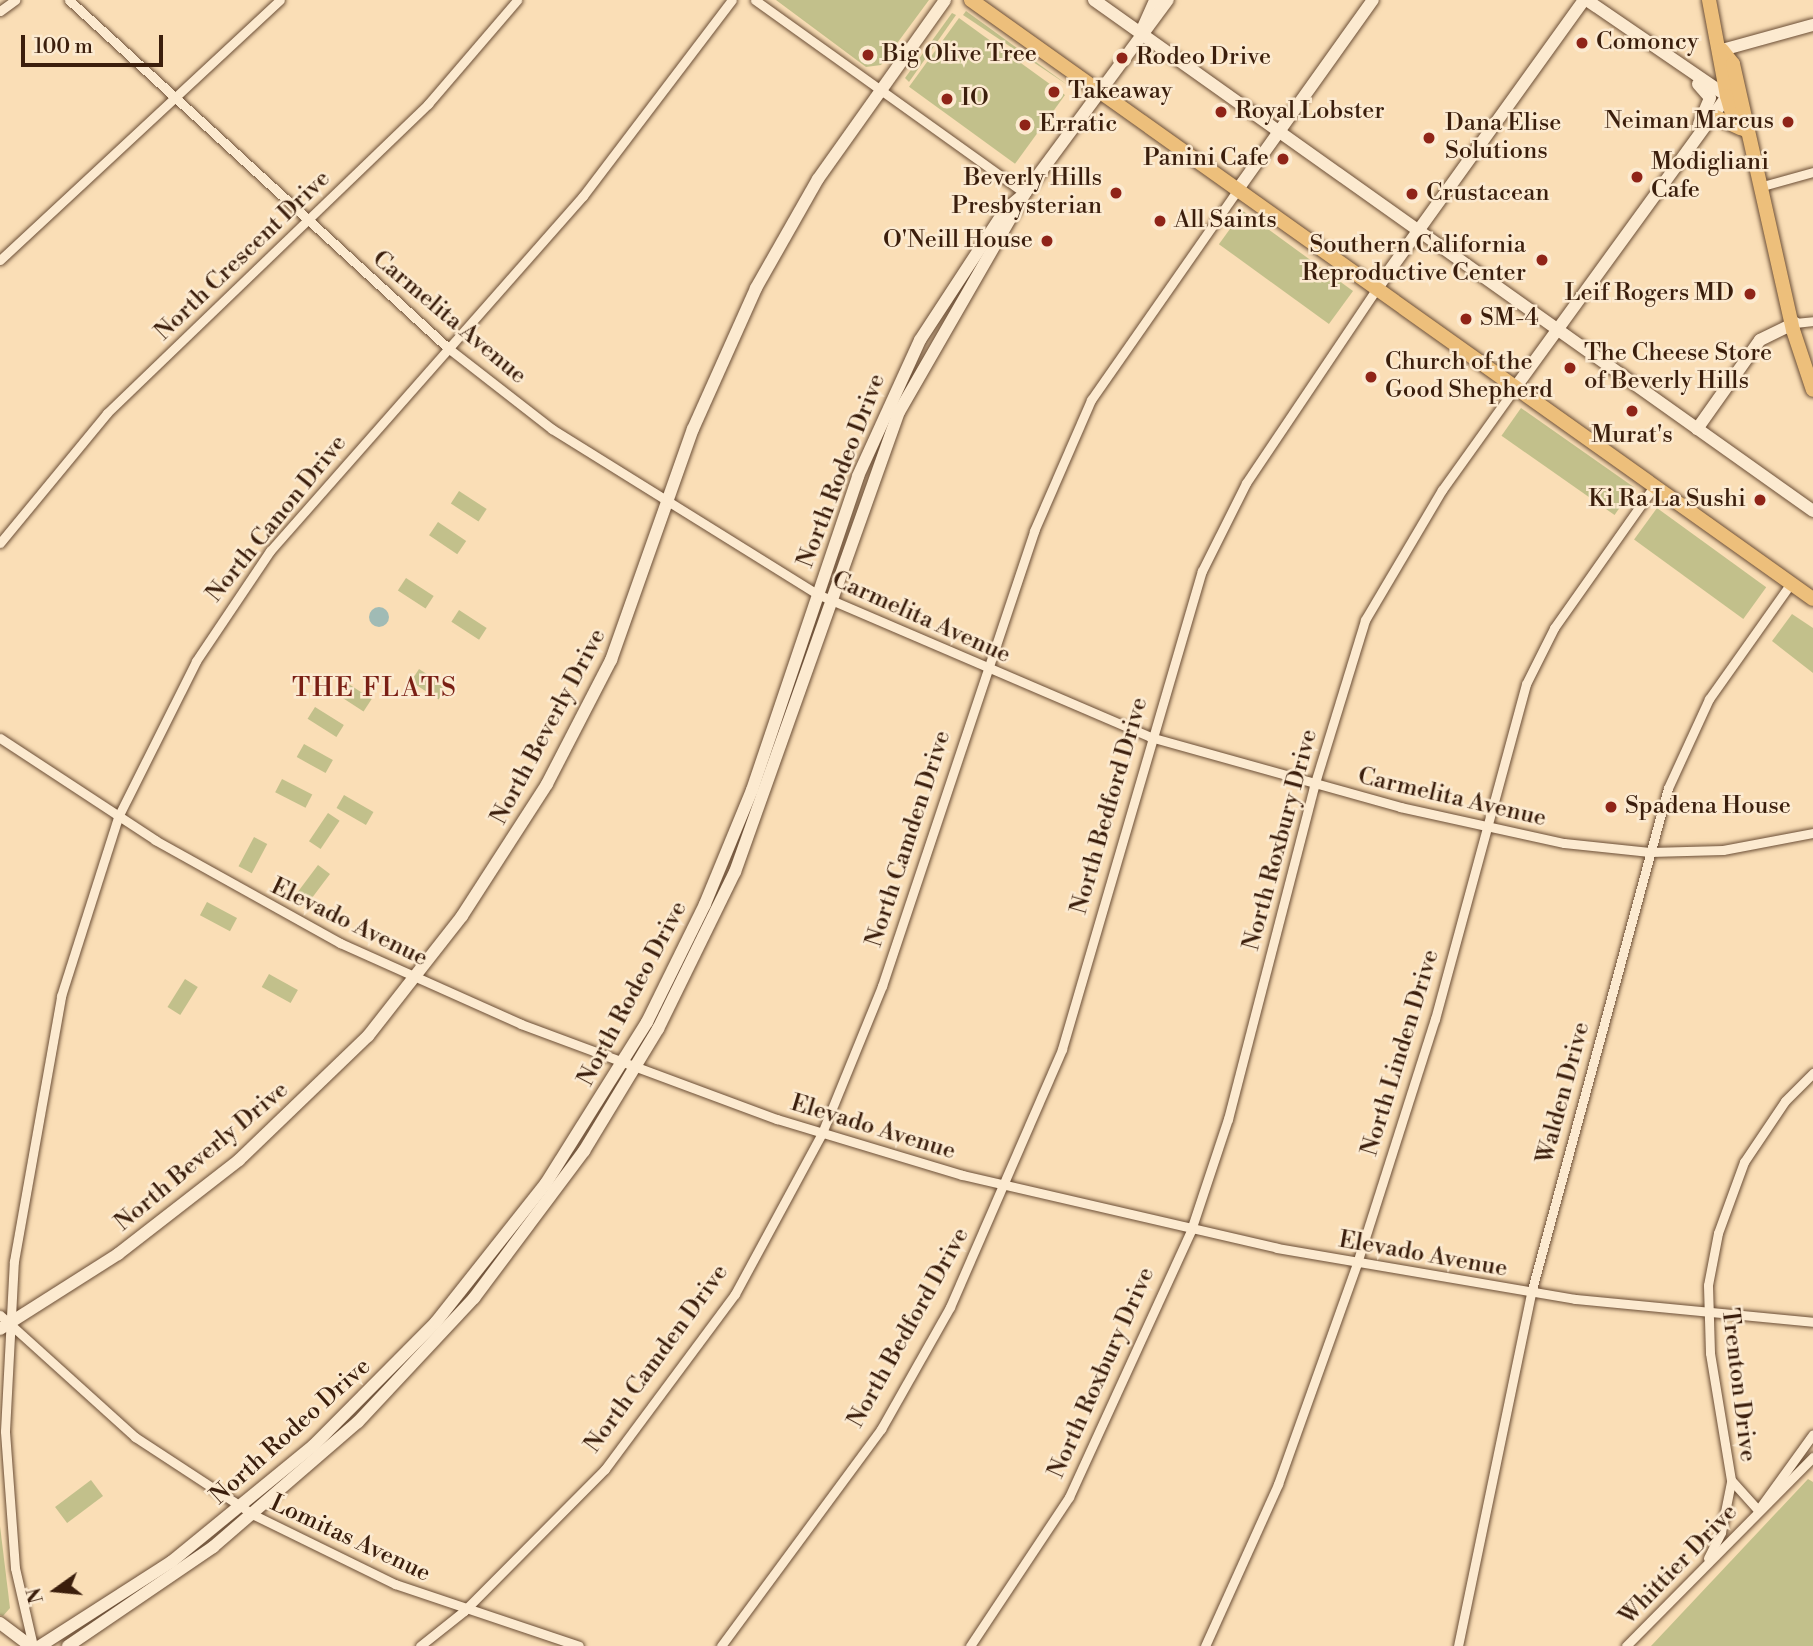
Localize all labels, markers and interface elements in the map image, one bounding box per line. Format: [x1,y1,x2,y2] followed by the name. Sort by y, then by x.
[24,21,166,65] scale bar
[1596,29,1699,57] place label: Comoncy
[34,34,93,60] text: 100 m
[1574,35,1590,51] marker: Comoncy
[882,41,1037,69] place label: Big Olive Tree
[1136,44,1271,72] place label: Rodeo Drive
[860,47,876,63] marker: Big Olive Tree
[1114,50,1130,66] marker: Rodeo Drive
[1068,78,1172,106] place label: Takeaway
[1046,84,1062,100] marker: Takeaway
[961,85,989,113] place label: IO
[939,91,955,107] marker: IO
[1235,98,1385,126] place label: Royal Lobster
[1213,104,1229,120] marker: Royal Lobster
[1604,108,1774,136] place label: Neiman Marcus
[1445,110,1561,166] place label: Dana Elise Solutions
[1039,111,1117,139] place label: Erratic
[1780,114,1796,130] marker: Neiman Marcus
[1017,117,1033,133] marker: Erratic
[1419,128,1439,148] marker: Dana Elise Solutions
[1143,145,1269,173] place label: Panini Cafe
[1651,149,1769,205] place label: Modigliani Cafe
[1275,151,1291,167] marker: Panini Cafe
[149,165,337,347] street label: North Crescent Drive
[951,165,1102,221] place label: Beverly Hills Presbysterian
[1629,169,1645,185] marker: Modigliani Cafe
[1426,180,1550,208] place label: Crustacean
[1108,185,1124,201] marker: Beverly Hills Presbysterian
[1404,186,1420,202] marker: Crustacean
[1174,207,1277,235] place label: All Saints
[1152,213,1168,229] marker: All Saints
[883,227,1033,255] place label: O'Neill House
[1302,232,1526,288] place label: Southern California Reproductive Center
[1039,233,1055,249] marker: O'Neill House
[366,245,532,391] street label: Carmelita Avenue
[1532,250,1552,270] marker: Southern California Reproductive Center
[1565,280,1734,308] place label: Leif Rogers MD
[1740,284,1760,304] marker: Leif Rogers MD
[1480,305,1539,333] place label: SM-4
[1458,311,1474,327] marker: SM-4
[1584,340,1772,396] place label: The Cheese Store of Beverly Hills
[1385,349,1553,405] place label: Church of the Good Shepherd
[1562,360,1578,376] marker: The Cheese Store of Beverly Hills
[1363,369,1379,385] marker: Church of the Good Shepherd
[792,370,892,572] street label: North Rodeo Drive
[1624,403,1640,419] marker: Murat's
[1591,422,1673,450] place label: Murat's
[201,430,353,608] street label: North Canon Drive
[1588,486,1746,514] place label: Ki Ra La Sushi
[1752,492,1768,508] marker: Ki Ra La Sushi
[827,566,1015,670] street label: Carmelita Avenue
[485,624,613,830] street label: North Beverly Drive
[293,673,457,705] district label: THE FLATS
[1065,694,1155,918] street label: North Bedford Drive
[1238,726,1324,954] street label: North Roxbury Drive
[860,727,958,951] street label: North Camden Drive
[1355,762,1549,834] street label: Carmelita Avenue
[1625,793,1791,821] place label: Spadena House
[1603,799,1619,815] marker: Spadena House
[266,873,432,973] street label: Elevado Avenue
[572,897,694,1091] street label: North Rodeo Drive
[1356,946,1446,1160] street label: North Linden Drive
[1531,1019,1597,1167] street label: Walden Drive
[109,1076,295,1238] street label: North Beverly Drive
[787,1089,959,1167] street label: Elevado Avenue
[842,1223,976,1433] street label: North Bedford Drive
[1336,1226,1510,1284] street label: Elevado Avenue
[579,1259,735,1459] street label: North Camden Drive
[1042,1263,1162,1483] street label: North Roxbury Drive
[1714,1307,1762,1463] street label: Trenton Drive
[205,1353,377,1511] street label: North Rodeo Drive
[265,1489,435,1589] street label: Lomitas Avenue
[1614,1498,1744,1632] street label: Whittier Drive
[21,1555,91,1625] north arrow
[22,1585,49,1606] text: N

